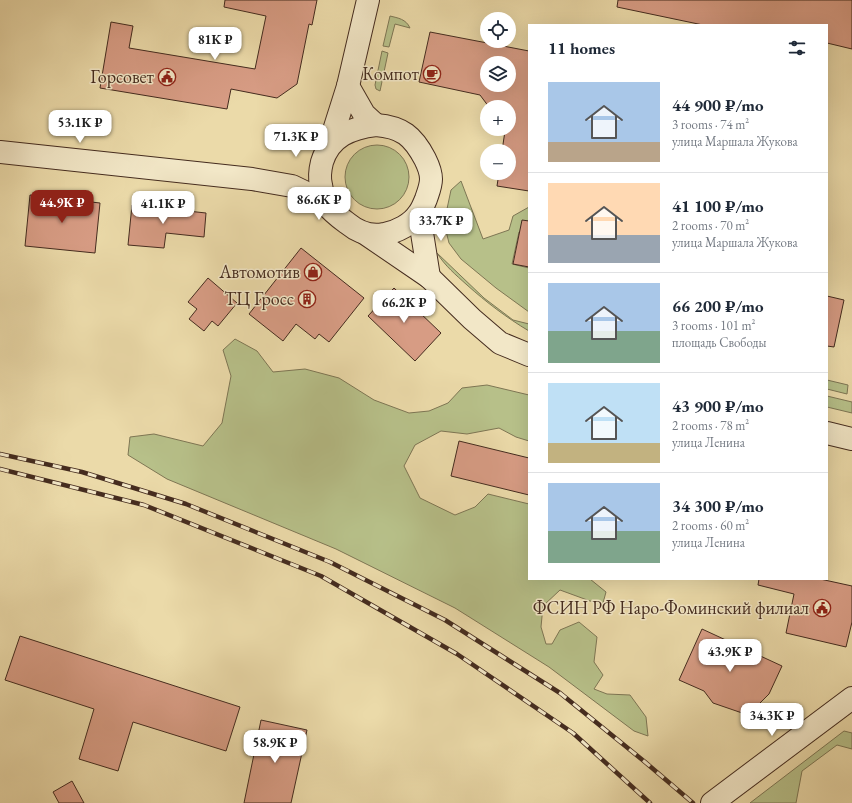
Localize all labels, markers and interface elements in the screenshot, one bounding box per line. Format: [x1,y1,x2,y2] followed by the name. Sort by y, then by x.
[480,12,516,180] map controls
[480,12,516,48] button: locate
[187,27,243,61] pin: 81K ₽
[198,31,232,48] text: 81K ₽
[548,37,615,59] text: 11 homes
[786,37,808,59] icon: filters
[480,56,516,92] button: layers
[362,62,420,85] place label: Компот
[422,64,442,84] cafe icon: Компот
[90,65,155,88] place label: Горсовет
[157,67,177,87] public building icon: Горсовет
[672,94,764,116] text: 44 900 ₽/mo
[580,98,628,146] icon: home
[480,100,516,136] button: +
[43,110,117,144] pin: 53.1K ₽
[58,114,102,131] text: 53.1K ₽
[672,116,749,133] text: 3 rooms · 74 m²
[259,124,333,158] pin: 71.3K ₽
[274,128,318,145] text: 71.3K ₽
[672,133,798,150] text: улица Маршала Жукова
[480,144,516,180] button: −
[282,187,356,221] pin: 86.6K ₽
[25,190,99,224] pin: 44.9K ₽
[126,191,200,225] pin: 41.1K ₽
[297,191,341,208] text: 86.6K ₽
[40,194,84,211] text: 44.9K ₽
[141,195,185,212] text: 41.1K ₽
[672,195,764,217] text: 41 100 ₽/mo
[580,199,628,247] icon: home
[404,208,478,242] pin: 33.7K ₽
[419,212,463,229] text: 33.7K ₽
[672,217,749,234] text: 2 rooms · 70 m²
[672,234,798,251] text: улица Маршала Жукова
[218,260,300,283] place label: Автомотив
[303,262,323,282] shop icon: Автомотив
[224,287,294,310] place label: ТЦ Гросс
[297,289,317,309] building icon: ТЦ Гросс
[367,290,441,324] pin: 66.2K ₽
[382,294,426,311] text: 66.2K ₽
[672,295,764,317] text: 66 200 ₽/mo
[580,299,628,347] icon: home
[672,317,756,334] text: 3 rooms · 101 m²
[672,334,766,351] text: площадь Свободы
[672,395,764,417] text: 43 900 ₽/mo
[580,399,628,447] icon: home
[672,417,749,434] text: 2 rooms · 78 m²
[672,434,745,451] text: улица Ленина
[672,495,764,517] text: 34 300 ₽/mo
[580,499,628,547] icon: home
[672,517,749,534] text: 2 rooms · 60 m²
[672,534,745,551] text: улица Ленина
[533,596,809,619] place label: ФСИН РФ Наро-Фоминский филиал
[812,598,832,618] public building icon: ФСИН РФ Наро-Фоминский филиал
[693,639,767,673] pin: 43.9K ₽
[708,643,752,660] text: 43.9K ₽
[735,703,809,737] pin: 34.3K ₽
[750,707,794,724] text: 34.3K ₽
[238,730,312,764] pin: 58.9K ₽
[253,734,297,751] text: 58.9K ₽

